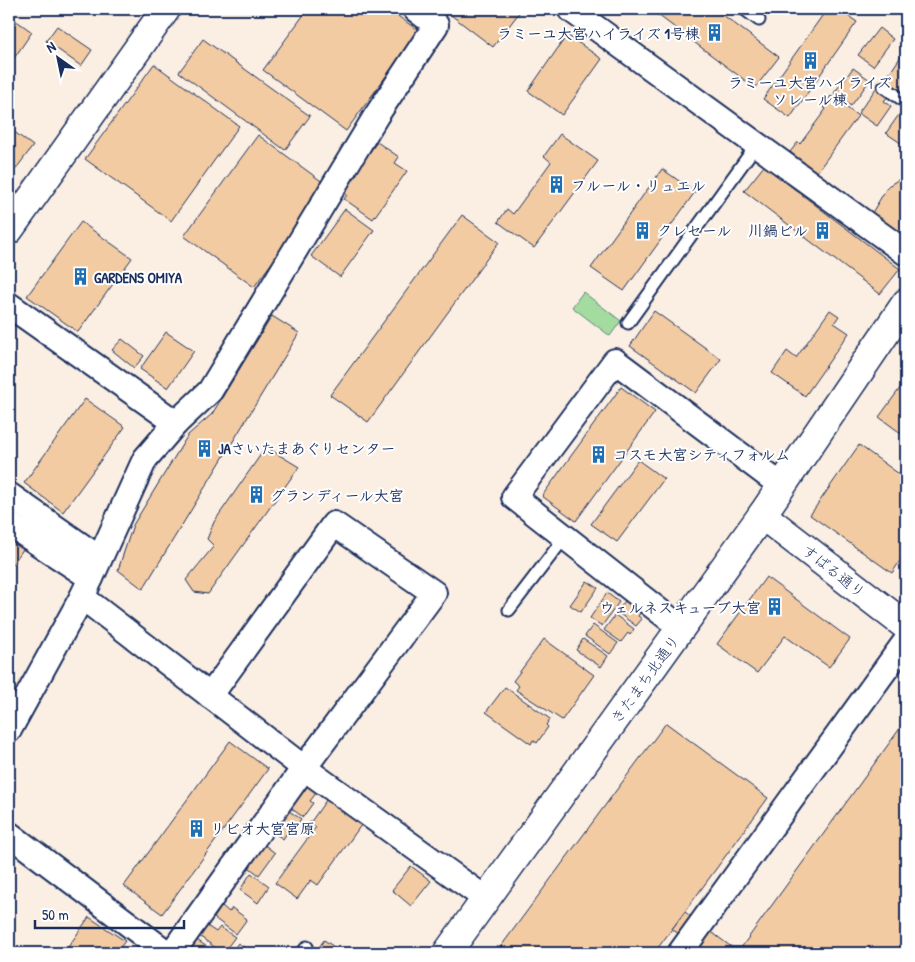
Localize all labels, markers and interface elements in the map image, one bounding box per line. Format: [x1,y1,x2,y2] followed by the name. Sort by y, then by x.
[497,23,700,44] place label: ラミーユ大宮ハイライズ 1号棟
[704,23,724,43] building icon: ラミーユ大宮ハイライズ 1号棟
[32,32,82,82] north arrow
[42,36,59,57] text: N
[800,51,820,71] building icon: ラミーユ大宮ハイライズ ソレール棟
[728,72,892,110] place label: ラミーユ大宮ハイライズ ソレール棟
[547,175,567,195] building icon: フルール・リュエル
[571,175,706,196] place label: フルール・リュエル
[633,220,653,240] building icon: クレセール
[657,220,731,241] place label: クレセール
[748,220,808,241] place label: 川鍋ビル
[812,220,832,240] building icon: 川鍋ビル
[70,267,90,287] building icon: GARDENS OMIYA
[94,267,183,288] place label: GARDENS OMIYA
[194,438,214,458] building icon: JAさいたまあぐりセンター
[218,438,396,459] place label: JAさいたまあぐりセンター
[589,444,609,464] building icon: コスモ大宮シティフォルム
[613,444,790,465] place label: コスモ大宮シティフォルム
[246,485,266,505] building icon: グランディール大宮
[270,485,404,506] place label: グランディール大宮
[798,540,870,602] street label: すばる通り
[600,597,761,618] place label: ウェルネスキューブ大宮
[765,597,785,617] building icon: ウェルネスキューブ大宮
[606,630,684,728] street label: きたまち北通り
[186,818,206,838] building icon: リビオ大宮宮原
[210,818,315,839] place label: リビオ大宮宮原
[35,897,184,929] scale bar
[42,904,69,925] text: 50 m

